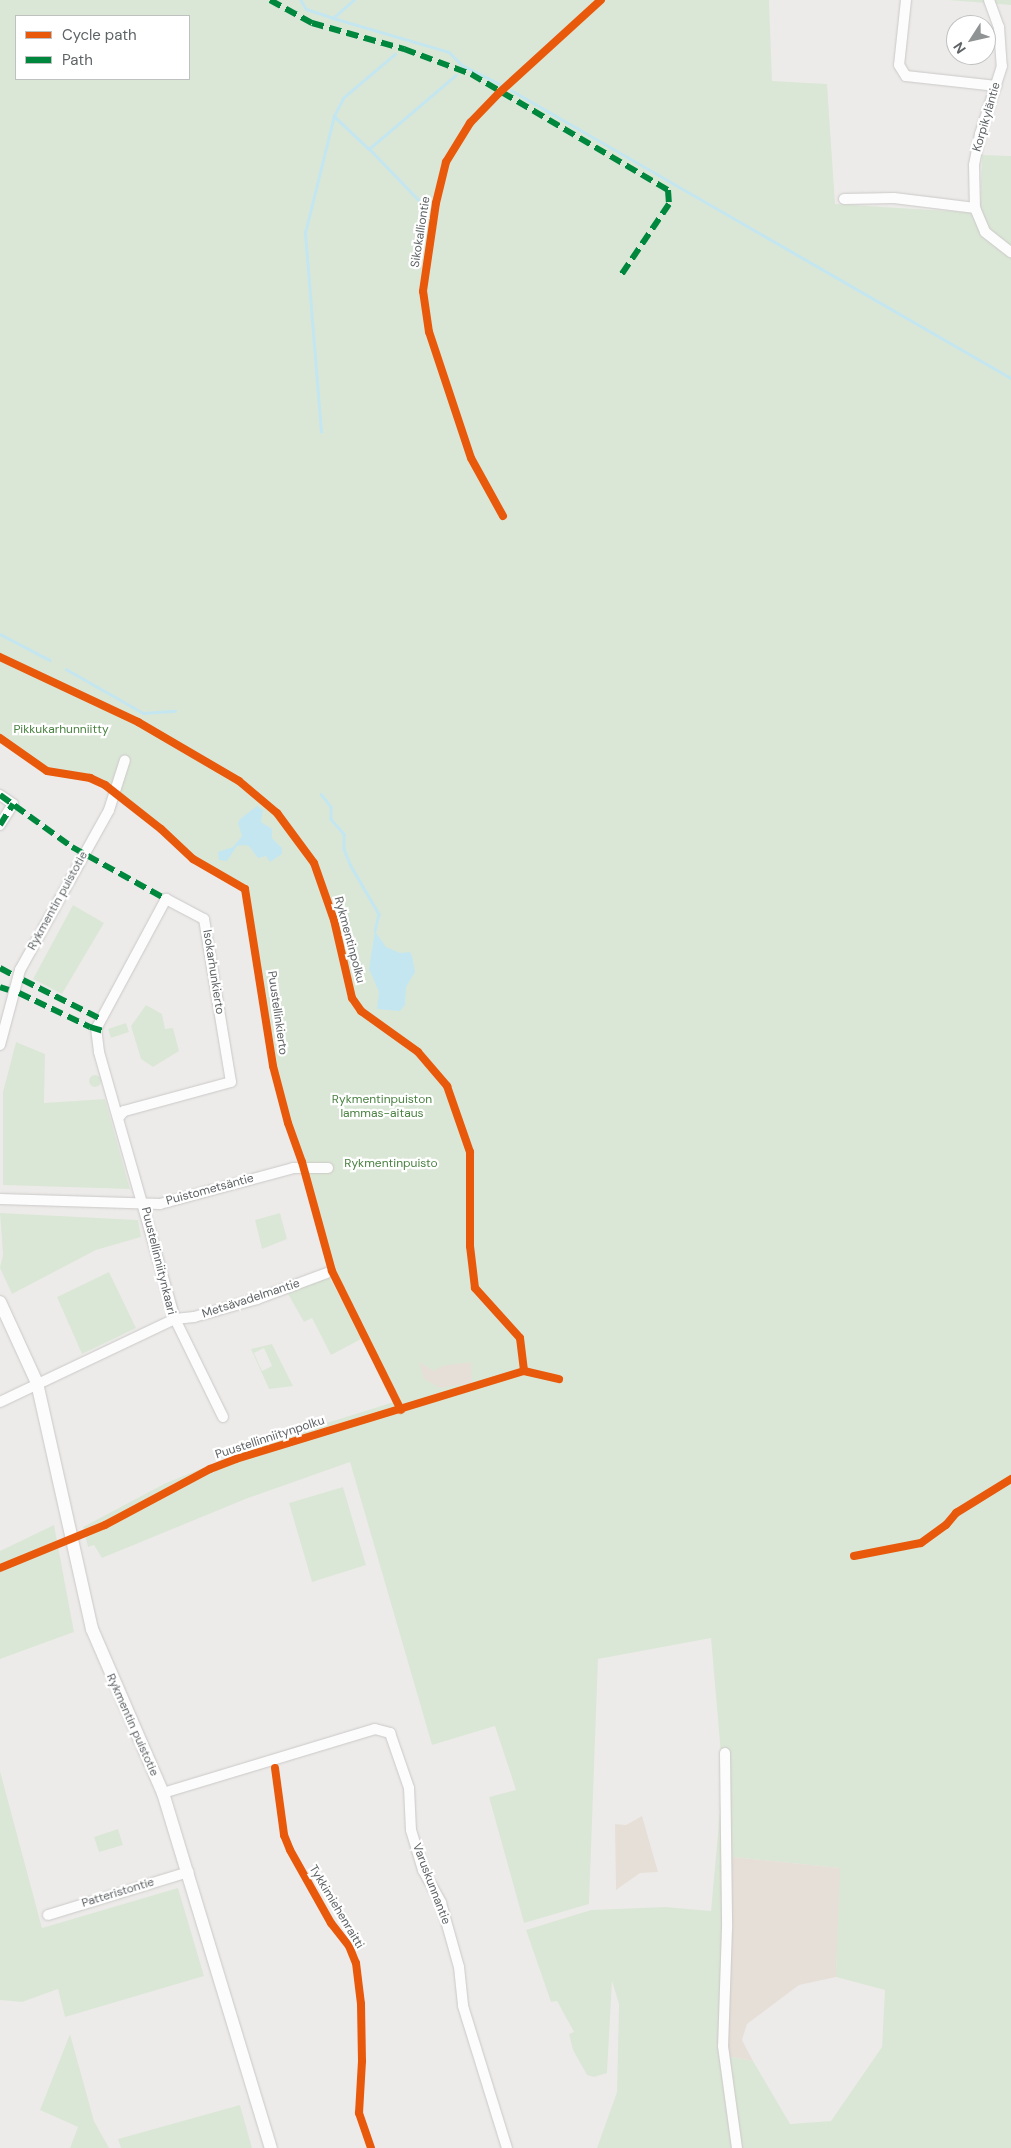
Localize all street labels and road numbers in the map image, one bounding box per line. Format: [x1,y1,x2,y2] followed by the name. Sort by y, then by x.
[970,81,1004,153] street label: Korpikyläntie
[408,195,434,269] street label: Sikokalliontie
[25,849,91,953] street label: Rykmentin puistotie
[331,895,367,985] street label: Rykmentinpolku
[199,929,227,1015] street label: Isokarhunkierto
[264,970,290,1056] street label: Puustellinkierto
[165,1171,255,1209] street label: Puistometsäntie
[138,1206,178,1316] street label: Puustellinniitynkaari
[200,1276,302,1322] street label: Metsävadelmantie
[214,1414,326,1462] street label: Puustellinniitynpolku
[103,1671,161,1779] street label: Rykmentin puistotie
[409,1841,453,1927] street label: Varuskunnantie
[305,1863,367,1951] street label: Tykkimiehenraitti
[80,1875,156,1911] street label: Patteristontie

